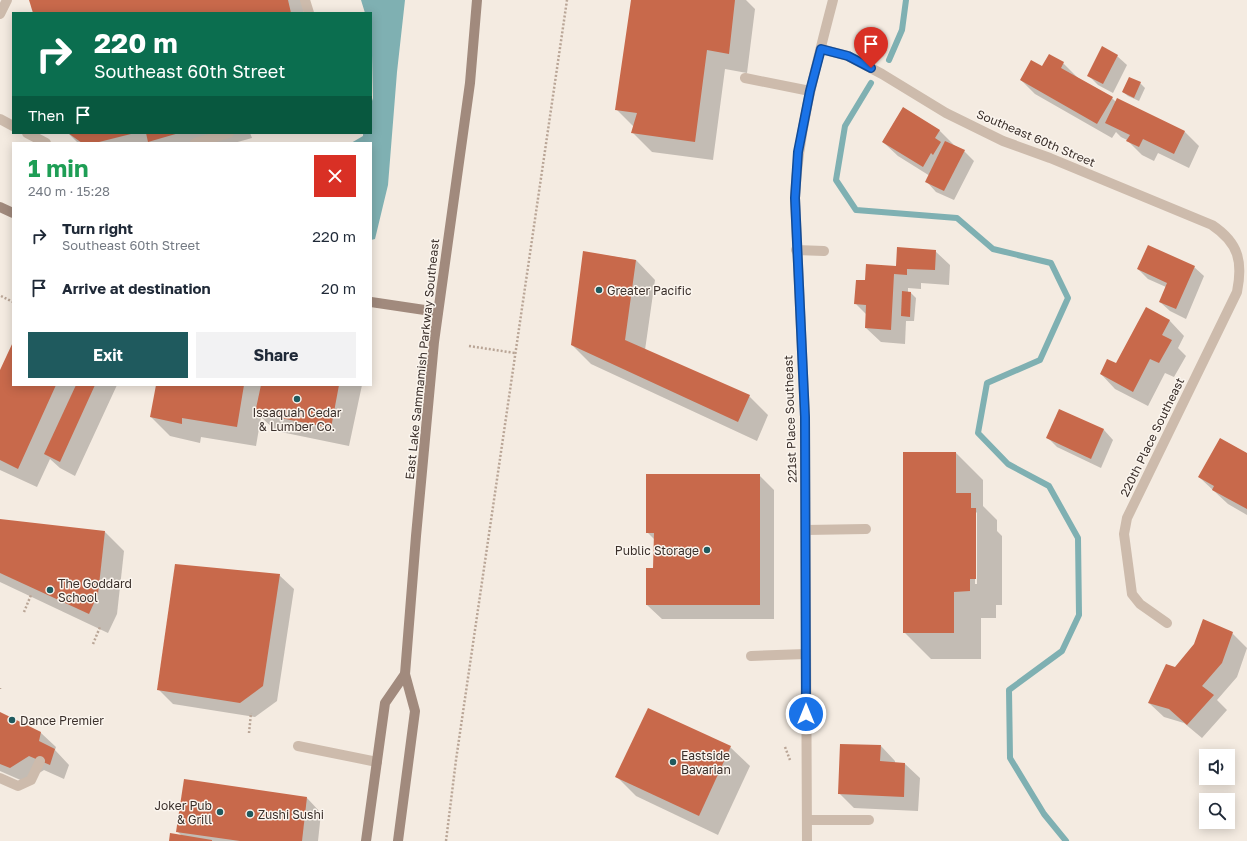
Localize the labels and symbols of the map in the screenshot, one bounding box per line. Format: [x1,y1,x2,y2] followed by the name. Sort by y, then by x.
[854,27,888,68] pin
[974,106,1098,170] street label: Southeast 60th Street
[402,237,442,480] street label: East Lake Sammamish Parkway Southeast
[607,283,692,298] place label: Greater Pacific
[594,285,604,295] marker: Greater Pacific
[780,355,800,483] street label: 221st Place Southeast
[1117,375,1187,499] street label: 220th Place Southeast
[292,394,302,404] marker: Issaquah Cedar & Lumber Co.
[252,405,342,434] place label: Issaquah Cedar & Lumber Co.
[615,543,699,558] place label: Public Storage
[702,545,712,555] marker: Public Storage
[58,576,132,605] place label: The Goddard School
[45,585,55,595] marker: The Goddard School
[785,693,827,735] position arrow
[20,713,104,728] place label: Dance Premier
[7,715,17,725] marker: Dance Premier
[681,748,731,777] place label: Eastside Bavarian
[668,757,678,767] marker: Eastside Bavarian
[154,798,212,827] place label: Joker Pub & Grill
[215,807,225,817] marker: Joker Pub & Grill
[258,807,324,822] place label: Zushi Sushi
[245,809,255,819] marker: Zushi Sushi

